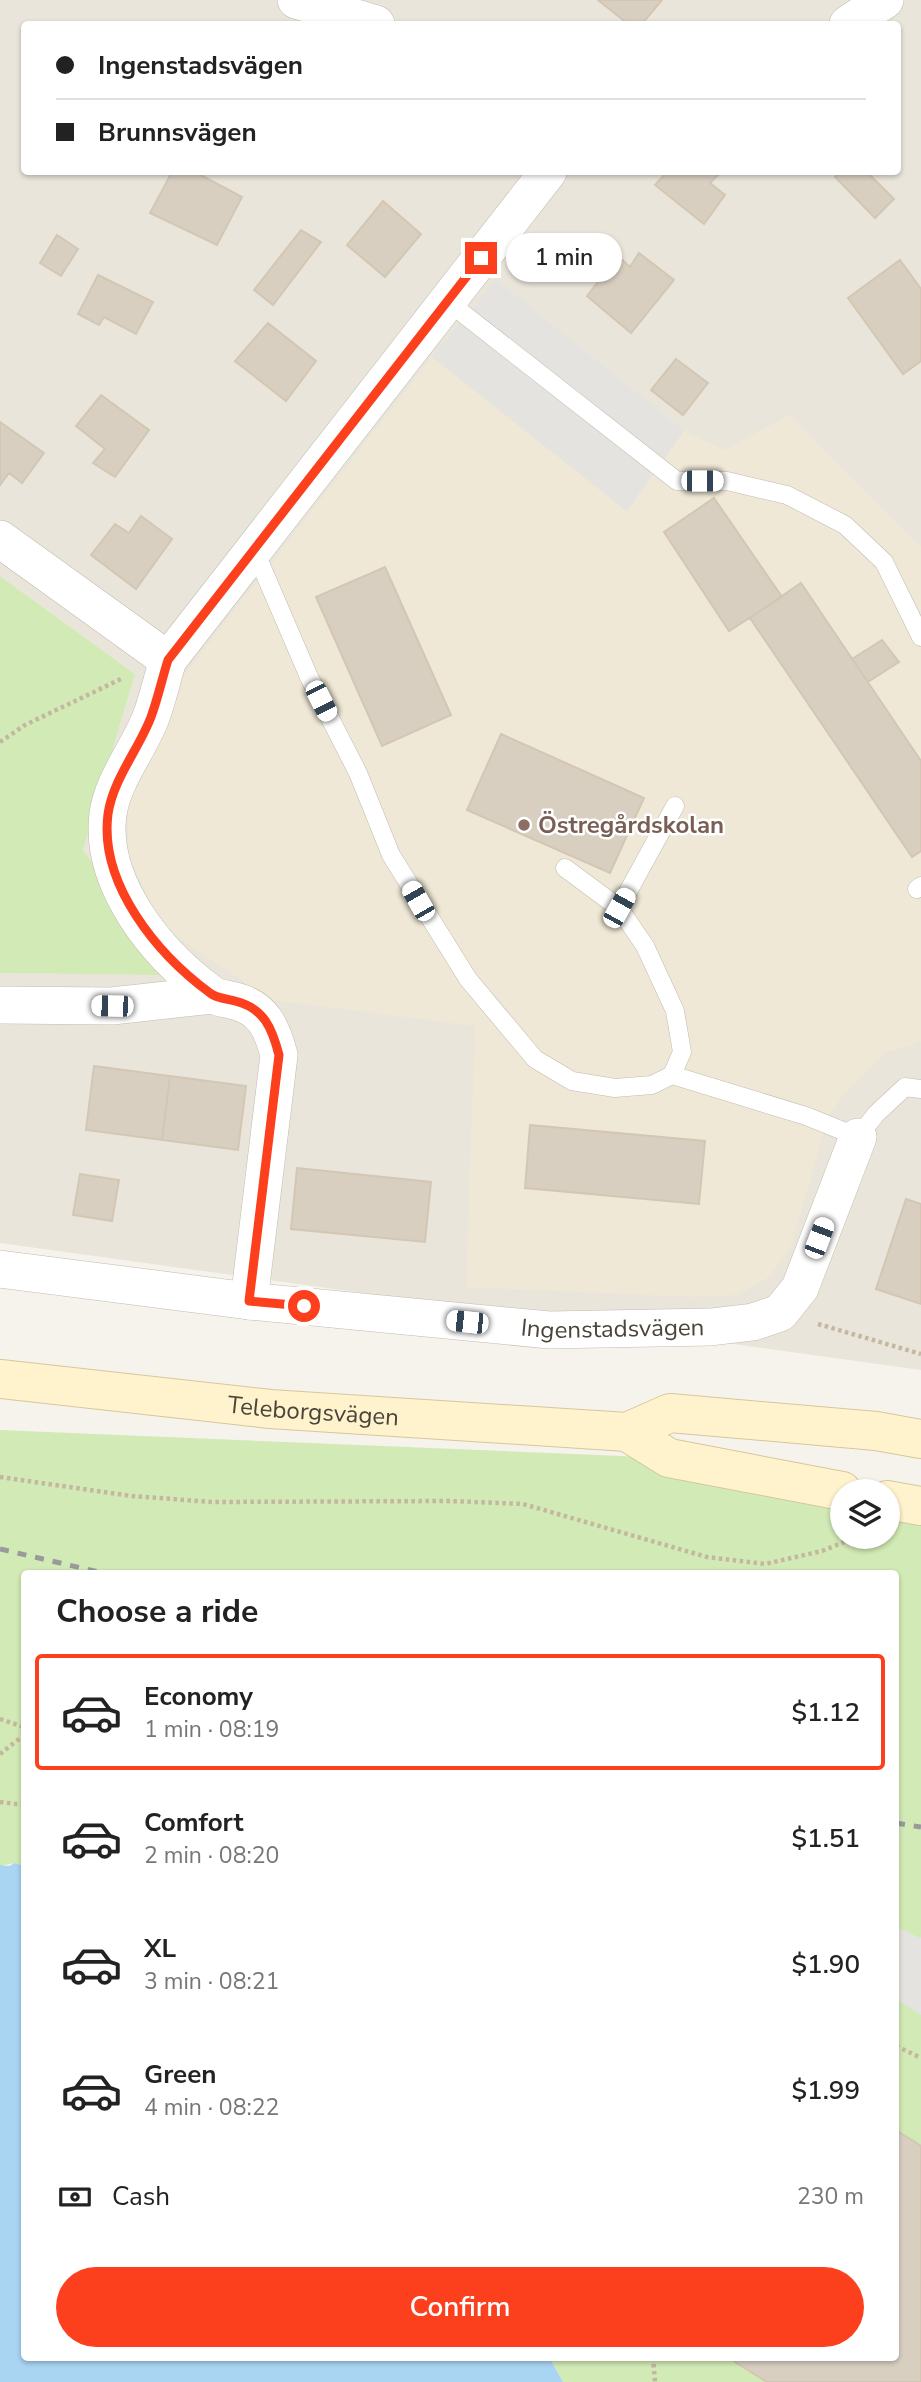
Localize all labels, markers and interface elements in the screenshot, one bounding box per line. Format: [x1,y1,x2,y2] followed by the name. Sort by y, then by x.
[98,48,303,83] text: Ingenstadsvägen
[98,115,257,150] text: Brunnsvägen
[505,233,621,282] callout: 1 min
[465,242,497,274] route end
[535,242,593,273] text: 1 min
[682,471,724,492] car
[303,678,340,724] car
[538,809,724,841] place label: Östregårdskolan
[516,817,532,833] marker: Östregårdskolan
[399,878,438,924] car
[600,885,639,931] car
[91,995,134,1017] car
[802,1215,837,1261] car
[288,1290,320,1322] route start
[446,1309,489,1335] car
[519,1311,705,1346] street label: Ingenstadsvägen
[226,1388,400,1433] street label: Teleborgsvägen
[830,1479,900,1549] map controls
[830,1479,900,1549] button: layers
[56,1590,258,1633] text: Choose a ride
[144,1679,253,1714] text: Economy
[60,1681,123,1744] icon: car
[791,1695,860,1730] text: $1.12
[144,1714,279,1745] text: 1 min · 08:19
[144,1805,244,1840] text: Comfort
[60,1807,123,1870] icon: car
[791,1821,860,1856] text: $1.51
[144,1840,279,1871] text: 2 min · 08:20
[144,1931,176,1966] text: XL
[60,1933,123,1996] icon: car
[791,1947,860,1982] text: $1.90
[144,1966,279,1997] text: 3 min · 08:21
[144,2057,217,2092] text: Green
[60,2059,123,2122] icon: car
[791,2073,860,2108] text: $1.99
[144,2092,279,2123] text: 4 min · 08:22
[56,2178,94,2216] icon: cash
[112,2179,170,2214] text: Cash
[797,2181,864,2212] text: 230 m
[56,2267,864,2347] button: Confirm

